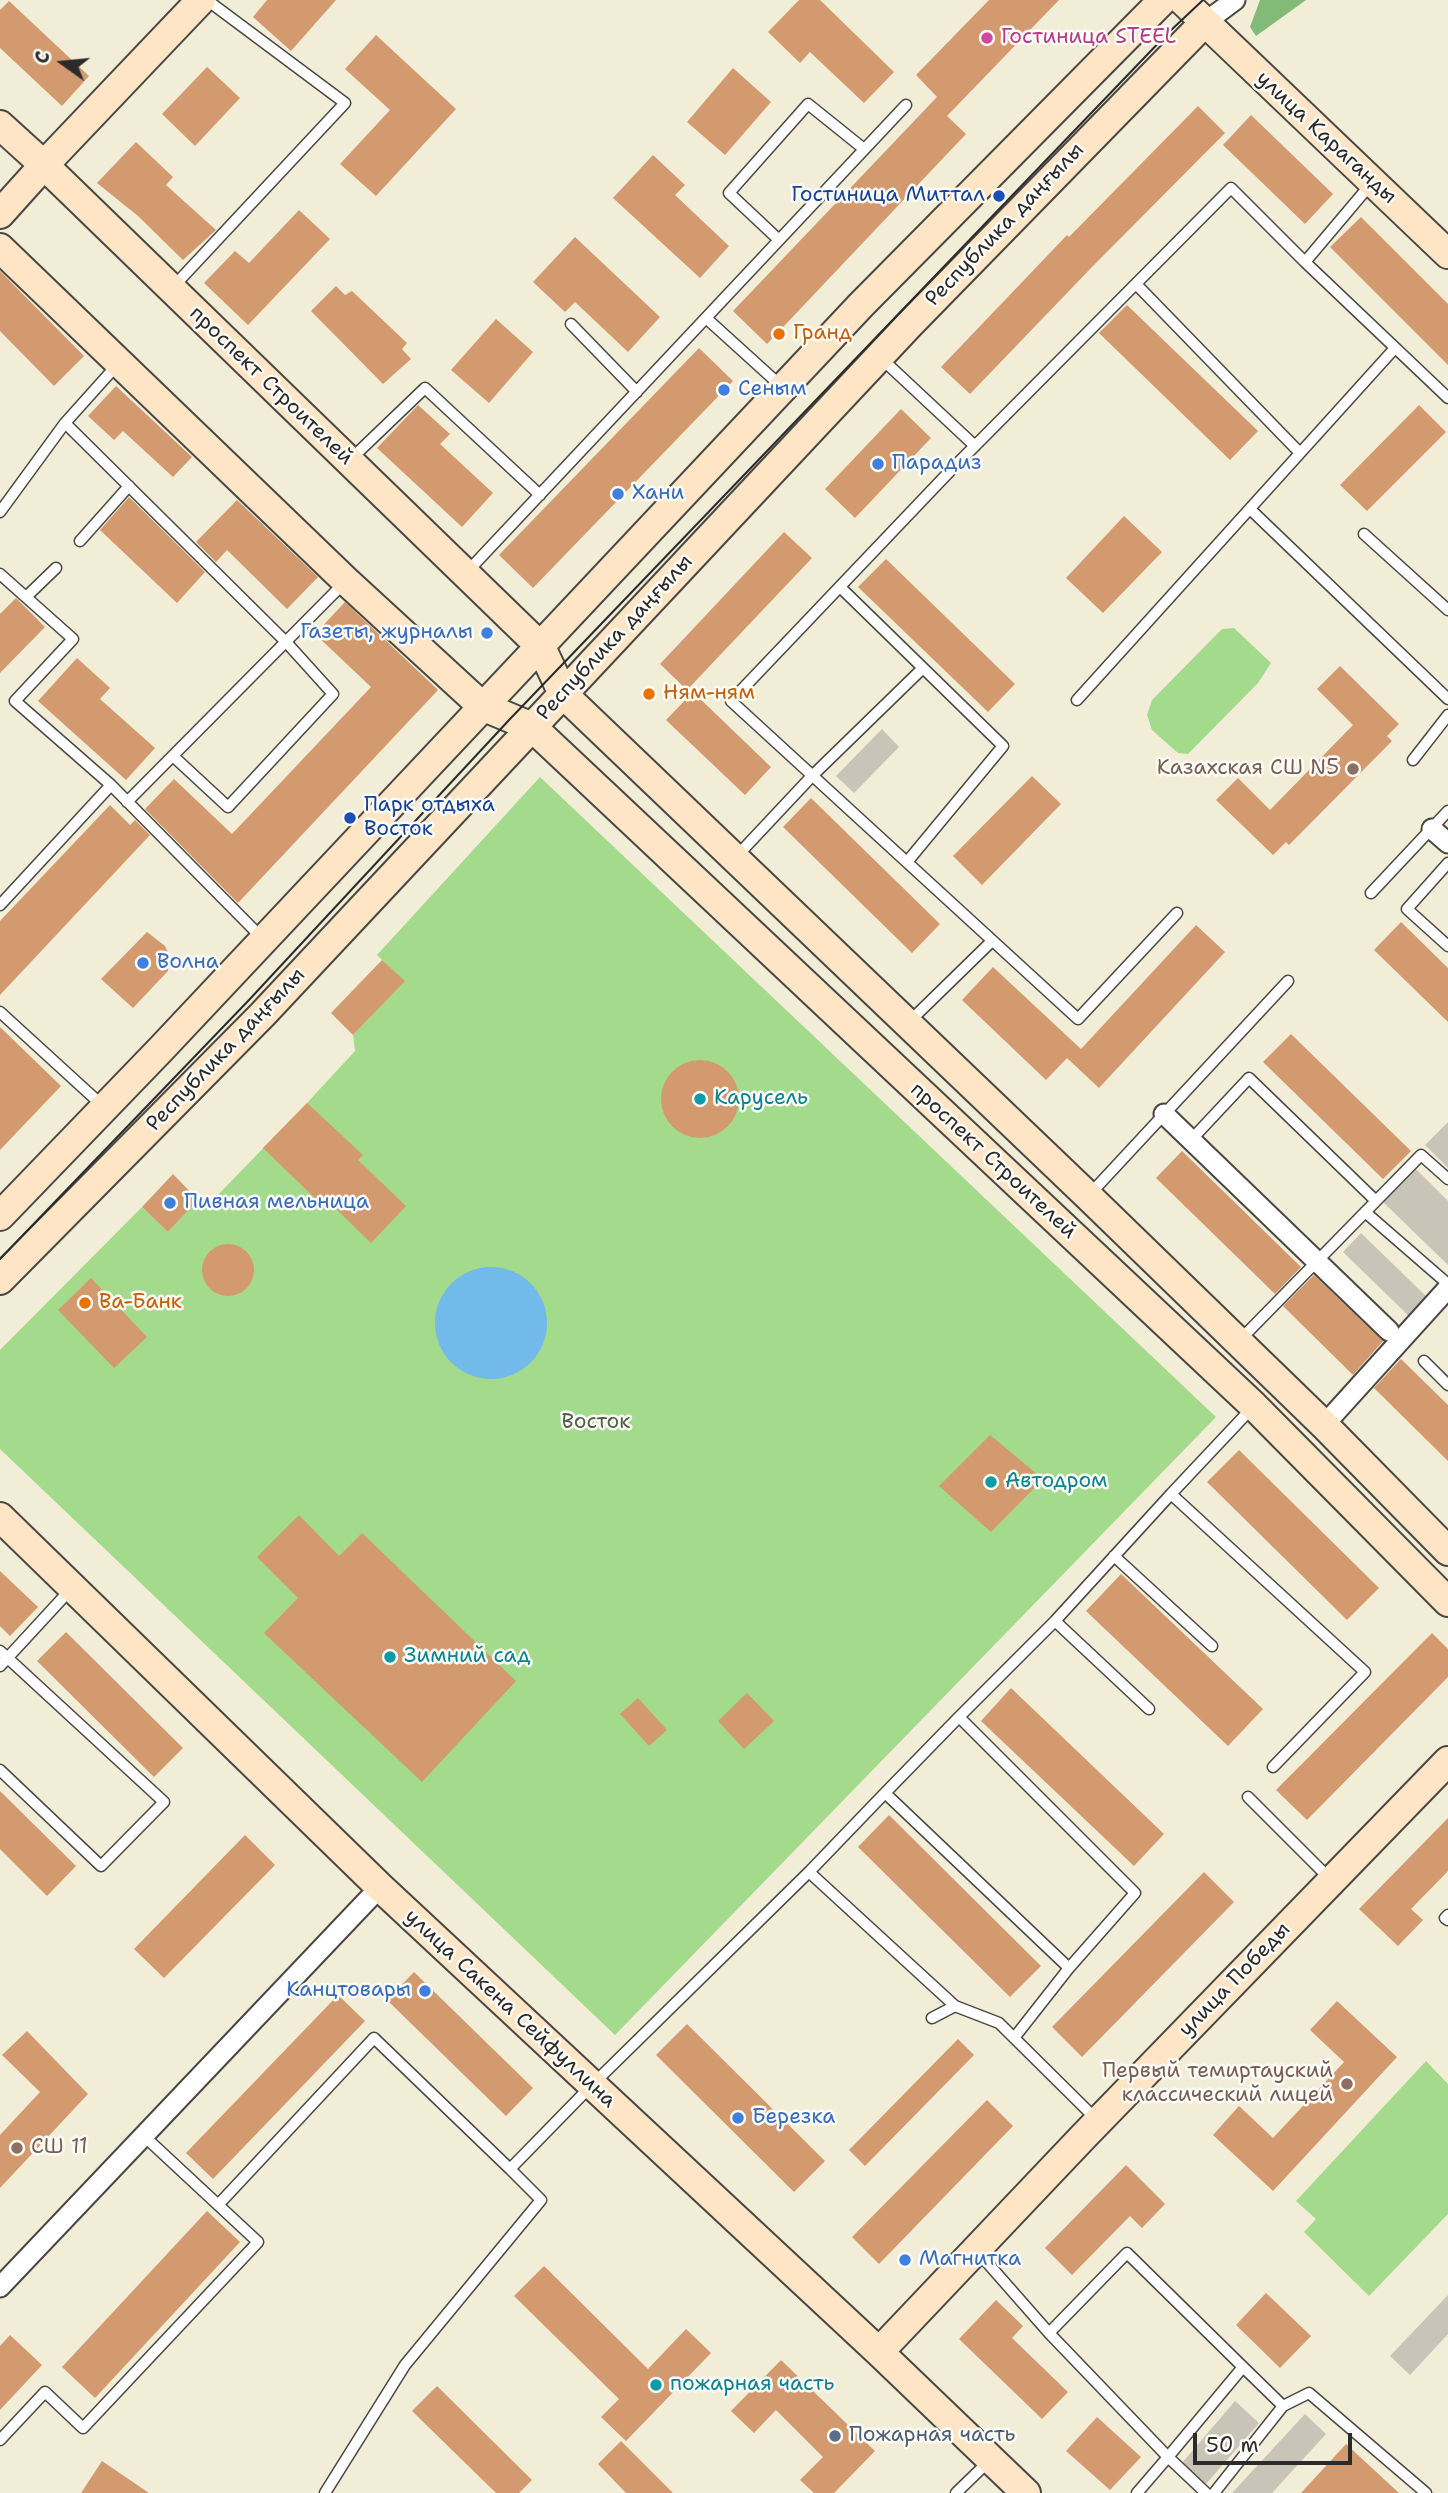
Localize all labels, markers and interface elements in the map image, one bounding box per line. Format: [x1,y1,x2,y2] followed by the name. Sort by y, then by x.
[1001,25,1176,51] place label: Гостиница STEEL
[28,28,98,98] north arrow
[979,30,995,46] marker: Гостиница STEEL
[29,49,56,66] text: С
[1250,66,1402,210] street label: улица Караганды
[920,138,1090,312] street label: Республика даңғылы
[791,183,985,209] place label: Гостиница Миттал
[991,188,1007,204] marker: Гостиница Миттал
[184,301,358,471] street label: проспект Строителей
[793,321,852,347] place label: Гранд
[771,326,787,342] marker: Гранд
[738,377,806,403] place label: Сеным
[716,382,732,398] marker: Сеным
[892,451,981,477] place label: Парадиз
[870,456,886,472] marker: Парадиз
[632,481,684,507] place label: Хани
[610,486,626,502] marker: Хани
[532,550,698,726] street label: Республика даңғылы
[300,620,473,646] place label: Газеты, журналы
[479,625,495,641] marker: Газеты, журналы
[663,681,755,707] place label: Ням-ням
[641,686,657,702] marker: Ням-ням
[1157,756,1339,782] place label: Казахская СШ N5
[1345,761,1361,777] marker: Казахская СШ N5
[364,793,495,843] place label: Парк отдыха Восток
[342,810,358,826] marker: Парк отдыха Восток
[157,950,219,976] place label: Волна
[135,955,151,971] marker: Волна
[141,963,311,1137] street label: Республика даңғылы
[905,1077,1081,1245] street label: проспект Строителей
[714,1086,808,1112] place label: Карусель
[692,1091,708,1107] marker: Карусель
[184,1190,369,1216] place label: Пивная мельница
[162,1195,178,1211] marker: Пивная мельница
[99,1290,182,1316] place label: Ва-Банк
[77,1295,93,1311] marker: Ва-Банк
[562,1410,630,1436] park label: Восток
[1005,1469,1107,1495] place label: Автодром
[983,1474,999,1490] marker: Автодром
[404,1644,530,1670] place label: Зимний сад
[382,1649,398,1665] marker: Зимний сад
[399,1904,621,2114] street label: улица Сакена Сейфуллина
[1174,1918,1296,2042] street label: улица Победы
[286,1978,411,2004] place label: Канцтовары
[417,1983,433,1999] marker: Канцтовары
[1102,2059,1333,2109] place label: Первый темиртауский классический лицей
[1339,2076,1355,2092] marker: Первый темиртауский классический лицей
[752,2105,835,2131] place label: Березка
[730,2110,746,2126] marker: Березка
[31,2135,88,2161] place label: СШ 11
[9,2140,25,2156] marker: СШ 11
[919,2247,1021,2273] place label: Магнитка
[897,2252,913,2268] marker: Магнитка
[670,2372,834,2398] place label: пожарная часть
[648,2377,664,2393] marker: пожарная часть
[1196,2420,1355,2464] scale bar
[849,2423,1015,2449] place label: Пожарная часть
[827,2428,843,2444] marker: Пожарная часть
[1206,2431,1259,2459] text: 50 m

